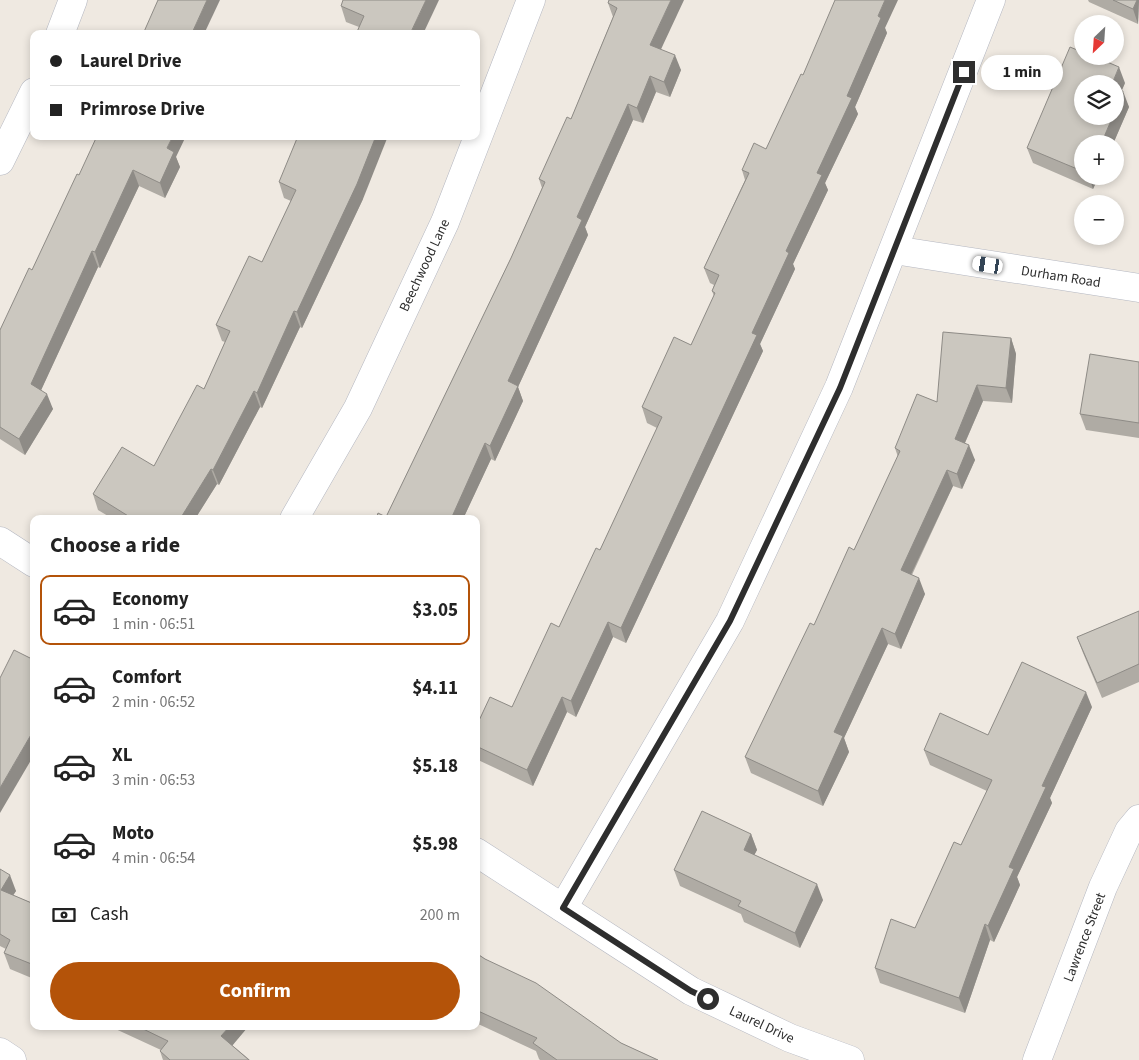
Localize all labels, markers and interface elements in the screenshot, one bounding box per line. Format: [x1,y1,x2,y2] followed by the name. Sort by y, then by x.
[1074,15,1124,65] north arrow
[1074,15,1124,245] map controls
[80,48,182,75] text: Laurel Drive
[982,54,1064,90] callout: 1 min
[953,61,975,83] route end
[1003,61,1041,83] text: 1 min
[1074,75,1124,125] button: layers
[80,96,205,123] text: Primrose Drive
[1074,135,1124,185] button: +
[1074,195,1124,245] button: −
[395,216,455,315] street label: Beechwood Lane
[972,255,1003,275] car
[1020,261,1102,293] street label: Durham Road
[50,529,180,561] text: Choose a ride
[112,586,189,613] text: Economy
[52,588,97,633] icon: car
[412,597,458,624] text: $3.05
[112,613,195,635] text: 1 min · 06:51
[112,664,182,691] text: Comfort
[52,666,97,711] icon: car
[412,675,458,702] text: $4.11
[112,691,195,713] text: 2 min · 06:52
[112,742,133,769] text: XL
[52,744,97,789] icon: car
[412,753,458,780] text: $5.18
[112,769,195,791] text: 3 min · 06:53
[112,820,154,847] text: Moto
[52,822,97,867] icon: car
[412,831,458,858] text: $5.98
[112,847,195,869] text: 4 min · 06:54
[1059,890,1111,985] street label: Lawrence Street
[50,901,78,929] icon: cash
[90,901,129,928] text: Cash
[420,904,460,926] text: 200 m
[50,962,460,1020] button: Confirm
[697,988,719,1010] route start
[726,1001,798,1049] street label: Laurel Drive

